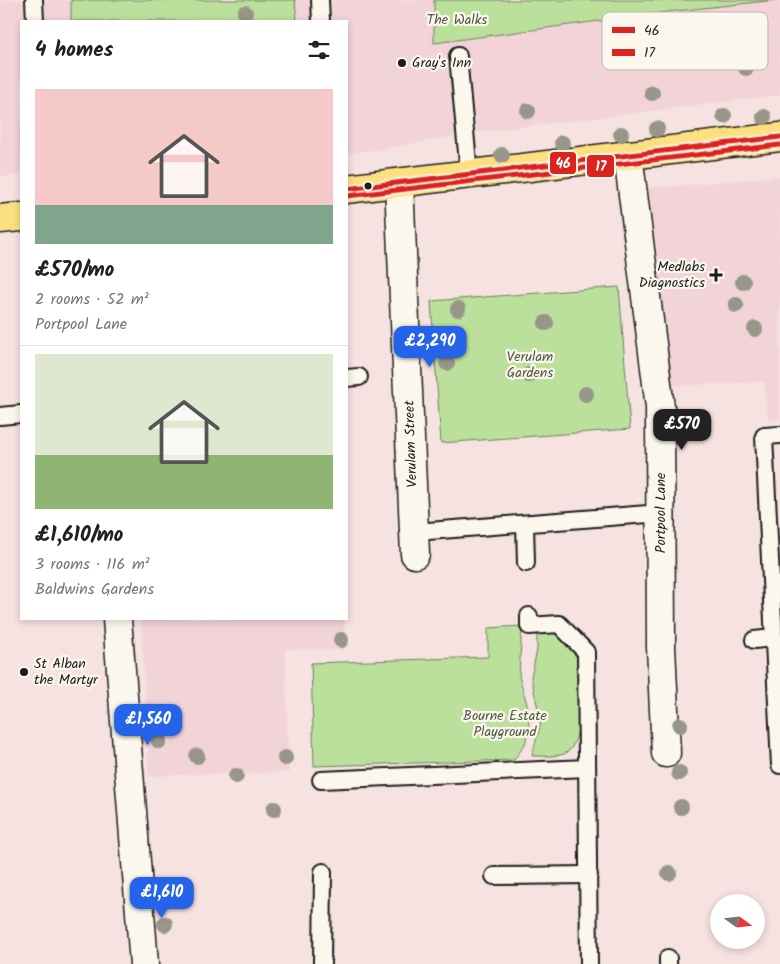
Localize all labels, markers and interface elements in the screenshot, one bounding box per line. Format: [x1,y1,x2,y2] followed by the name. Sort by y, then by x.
[427,9,487,31] park label: The Walks
[602,12,768,70] legend
[644,20,660,42] text: 46
[35,34,113,67] text: 4 homes
[305,36,333,64] icon: filters
[644,42,655,64] text: 17
[412,52,471,74] place label: Gray's Inn
[396,57,408,69] marker: Gray's Inn
[139,121,229,211] icon: home
[549,151,577,175] line badge: 46
[555,153,571,175] text: 46
[586,154,615,178] line badge: 17
[596,156,607,178] text: 17
[363,181,373,191] unlabelled marker
[35,254,114,287] text: £570/mo
[639,256,705,294] place label: Medlabs Diagnostics
[709,268,723,282] marker: Medlabs Diagnostics
[35,287,149,312] text: 2 rooms · 52 m²
[35,312,127,337] text: Portpool Lane
[389,326,471,368] pin: £2,290
[405,329,455,354] text: £2,290
[507,346,553,384] park label: Verulam Gardens
[139,387,229,477] icon: home
[398,399,424,488] street label: Verulam Street
[652,408,712,451] pin: £570
[664,412,700,437] text: £570
[650,472,672,553] street label: Portpool Lane
[35,519,123,552] text: £1,610/mo
[35,552,150,577] text: 3 rooms · 116 m²
[35,577,154,602] text: Baldwins Gardens
[34,653,99,691] place label: St Alban the Martyr
[18,666,30,678] marker: St Alban the Martyr
[107,704,189,746] pin: £1,560
[463,705,548,743] park label: Bourne Estate Playground
[125,707,171,732] text: £1,560
[121,876,203,919] pin: £1,610
[141,880,183,905] text: £1,610
[710,894,765,949] north arrow
[710,894,765,949] map controls

